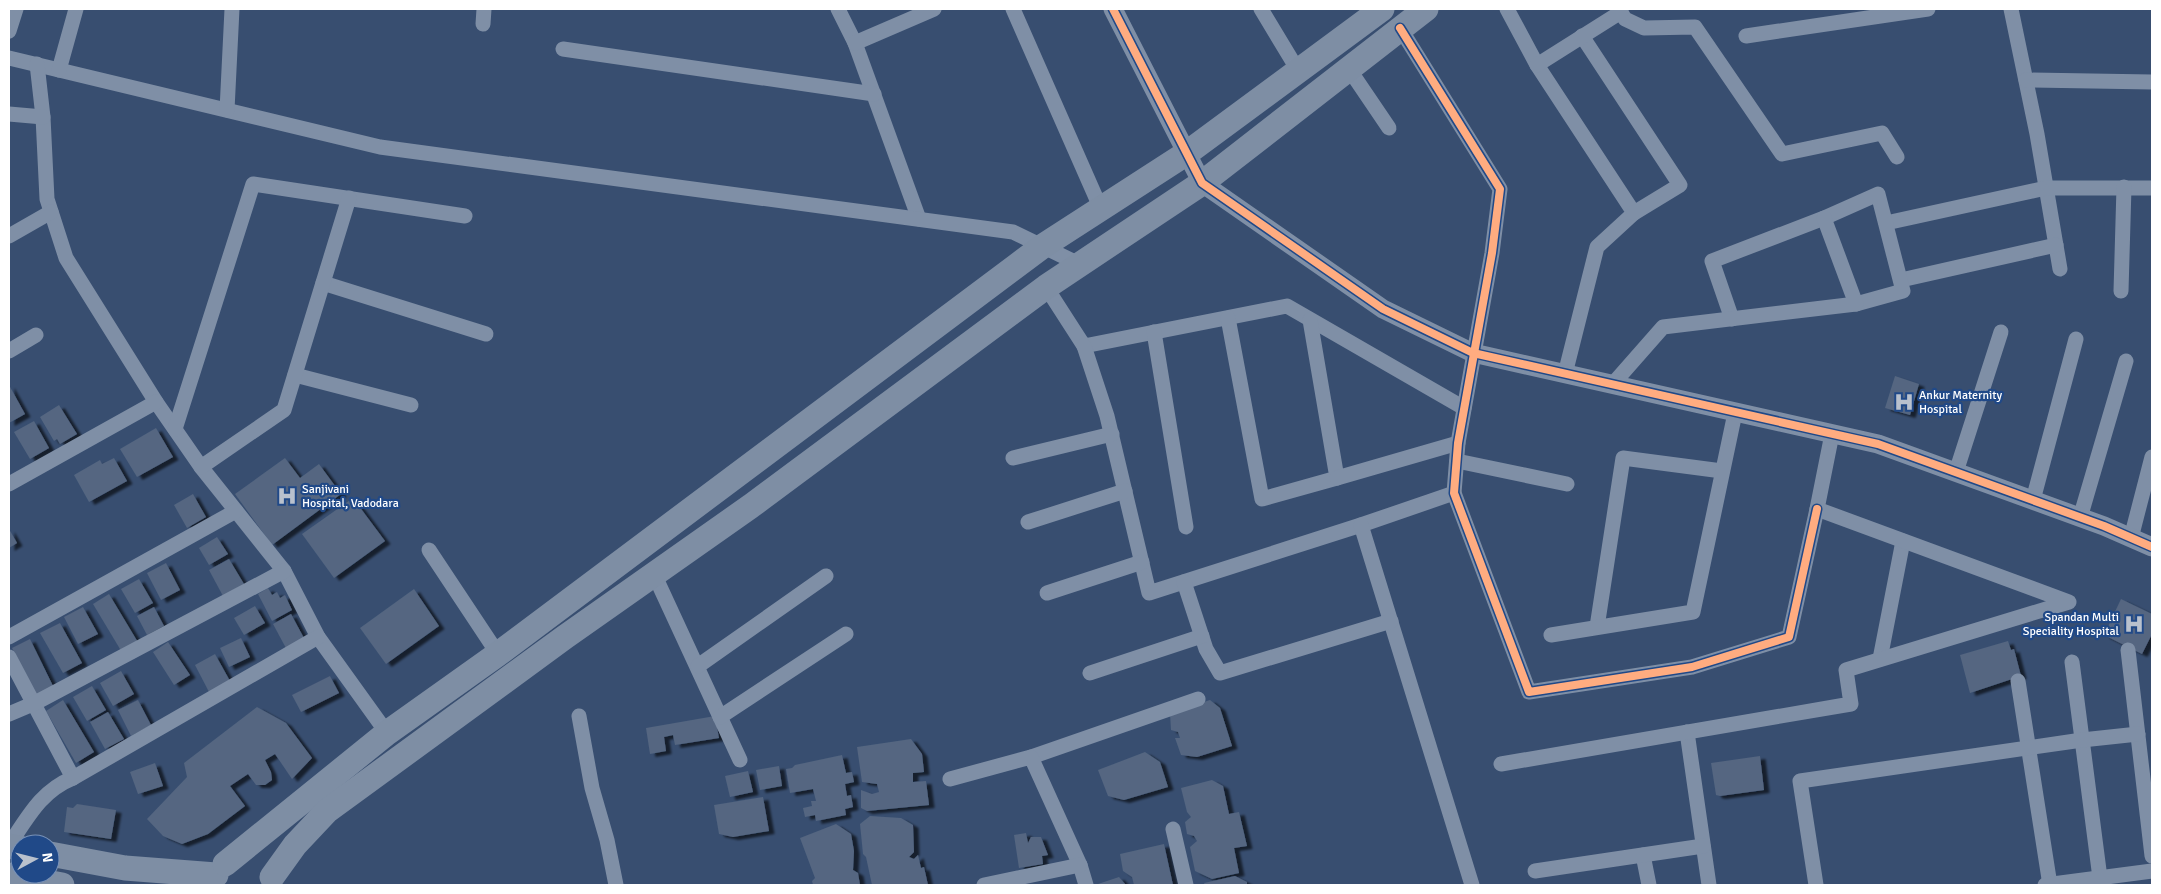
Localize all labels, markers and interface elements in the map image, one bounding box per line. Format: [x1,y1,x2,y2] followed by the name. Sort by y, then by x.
[1919,388,2002,417] place label: Ankur Maternity Hospital
[1893,391,1915,413] hospital icon: Ankur Maternity Hospital
[302,482,399,511] place label: Sanjivani Hospital, Vadodara
[276,485,298,507] hospital icon: Sanjivani Hospital, Vadodara
[2023,610,2119,639] place label: Spandan Multi Speciality Hospital
[2123,613,2145,635] hospital icon: Spandan Multi Speciality Hospital
[10,834,60,884] north arrow
[38,852,56,863] text: N

